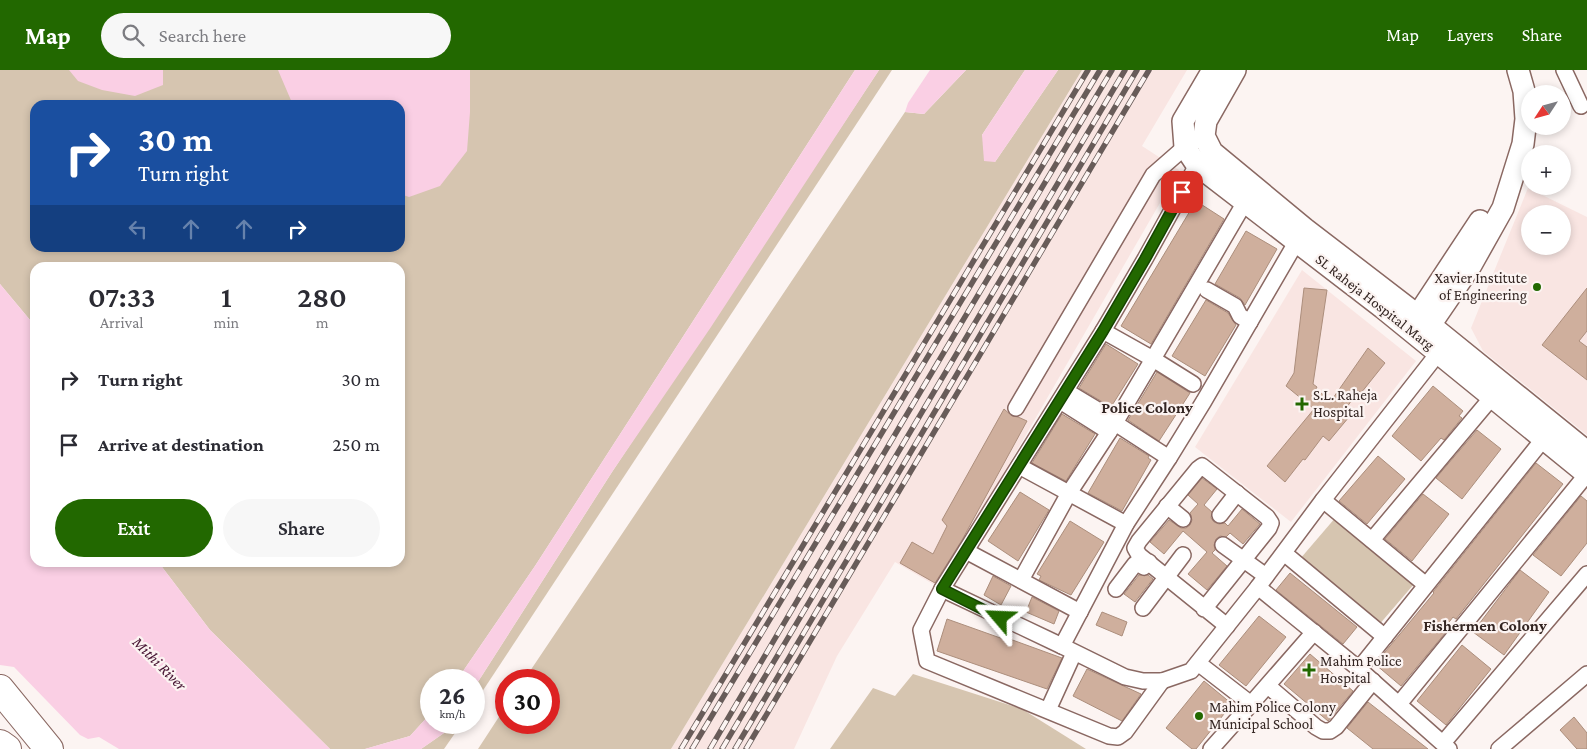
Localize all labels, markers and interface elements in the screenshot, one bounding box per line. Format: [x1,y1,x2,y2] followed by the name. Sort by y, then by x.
[101,13,451,58] search box
[119,21,147,49] icon: search
[25,22,71,49] text: Map
[159,25,246,46] text: Search here
[1386,25,1419,45] text: Map
[1447,25,1494,45] text: Layers
[1522,25,1562,45] text: Share
[1521,85,1571,135] north arrow
[1521,85,1571,255] map controls
[55,120,120,185] icon: right
[138,120,213,159] text: 30 m
[1521,145,1571,195] button: +
[138,161,229,186] text: Turn right
[1161,171,1203,213] pin
[1168,178,1196,206] icon: arrive
[1521,205,1571,255] button: −
[124,215,152,243] icon: left
[177,215,205,243] icon: ahead
[230,215,258,243] icon: ahead
[283,215,311,243] icon: right
[1312,251,1437,354] street label: SL Raheja Hospital Marg
[1434,270,1527,304] place label: Xavier Institute of Engineering
[88,280,155,313] text: 07:33
[221,280,232,313] text: 1
[297,280,347,313] text: 280
[1531,281,1543,293] marker: Xavier Institute of Engineering
[100,314,144,331] text: Arrival
[214,314,239,331] text: min
[316,314,328,331] text: m
[55,366,83,394] icon: right
[98,369,183,390] text: Turn right
[341,369,380,390] text: 30 m
[1313,387,1378,421] place label: S.L. Raheja Hospital
[1295,397,1309,411] marker: S.L. Raheja Hospital
[1101,399,1193,416] district label: Police Colony
[55,431,83,459] icon: arrive
[98,434,264,455] text: Arrive at destination
[332,434,380,455] text: 250 m
[55,499,213,557] button: Exit
[223,499,380,557] button: Share
[973,591,1025,643] position arrow
[1423,617,1547,634] district label: Fishermen Colony
[129,632,190,694] water label: Mithi River
[1320,653,1402,687] place label: Mahim Police Hospital
[1302,663,1316,677] marker: Mahim Police Hospital
[495,669,560,734] speed limit sign: 30
[439,682,466,709] text: 26
[1209,699,1336,733] place label: Mahim Police Colony Municipal School
[440,707,465,721] text: km/h
[1193,710,1205,722] marker: Mahim Police Colony Municipal School

